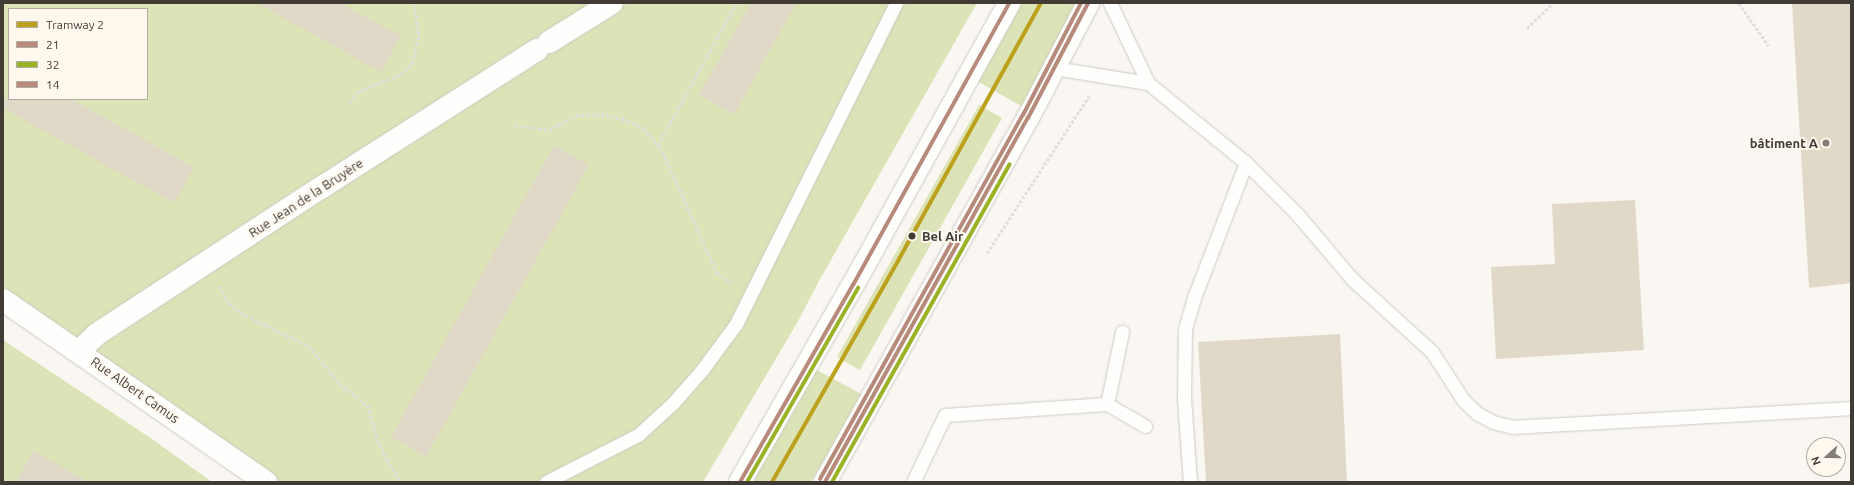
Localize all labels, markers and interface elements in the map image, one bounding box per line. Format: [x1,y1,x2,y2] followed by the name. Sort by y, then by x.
[8,8,148,100] legend
[46,18,104,31] text: Tramway 2
[46,38,60,51] text: 21
[46,58,60,71] text: 32
[46,78,60,91] text: 14
[1750,135,1818,151] place label: bâtiment A
[1821,138,1831,148] marker: bâtiment A
[246,155,366,241] street label: Rue Jean de la Bruyère
[922,228,963,244] place label: Bel Air
[905,229,919,243] marker: Bel Air
[88,354,182,426] street label: Rue Albert Camus
[1806,437,1846,477] north arrow
[1809,455,1823,467] text: N

